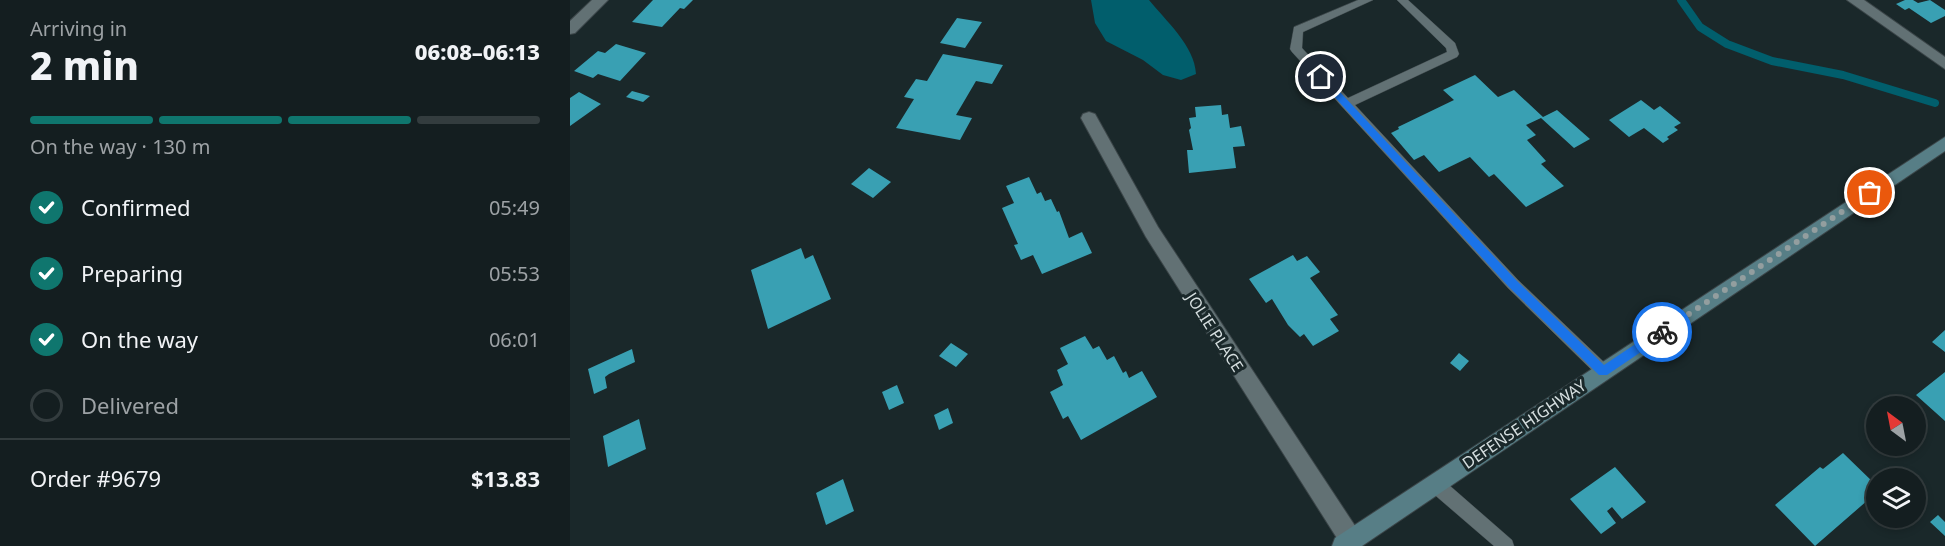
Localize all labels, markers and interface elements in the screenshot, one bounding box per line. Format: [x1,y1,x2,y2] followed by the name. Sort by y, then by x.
[30,15,127,42] text: Arriving in
[415,36,540,66] text: 06:08–06:13
[30,38,139,91] text: 2 min
[1295,51,1346,102] pin
[1304,60,1337,93] icon: home
[30,133,210,160] text: On the way · 130 m
[1844,167,1895,218] pin
[1853,176,1886,209] icon: bag
[30,191,63,224] icon: check
[81,192,191,222] text: Confirmed
[489,194,540,221] text: 05:49
[30,257,63,290] icon: check
[81,258,183,288] text: Preparing
[489,260,540,287] text: 05:53
[1180,286,1249,376] street label: JOLIE PLACE
[1632,302,1692,362] courier
[1646,316,1679,349] icon: bike
[30,323,63,356] icon: check
[81,324,198,354] text: On the way
[489,326,540,353] text: 06:01
[1458,374,1591,474] street label: DEFENSE HIGHWAY
[81,390,179,420] text: Delivered
[1866,396,1926,456] north arrow
[1866,396,1926,528] map controls
[30,463,161,493] text: Order #9679
[471,463,540,493] text: $13.83
[1866,468,1926,528] button: layers

